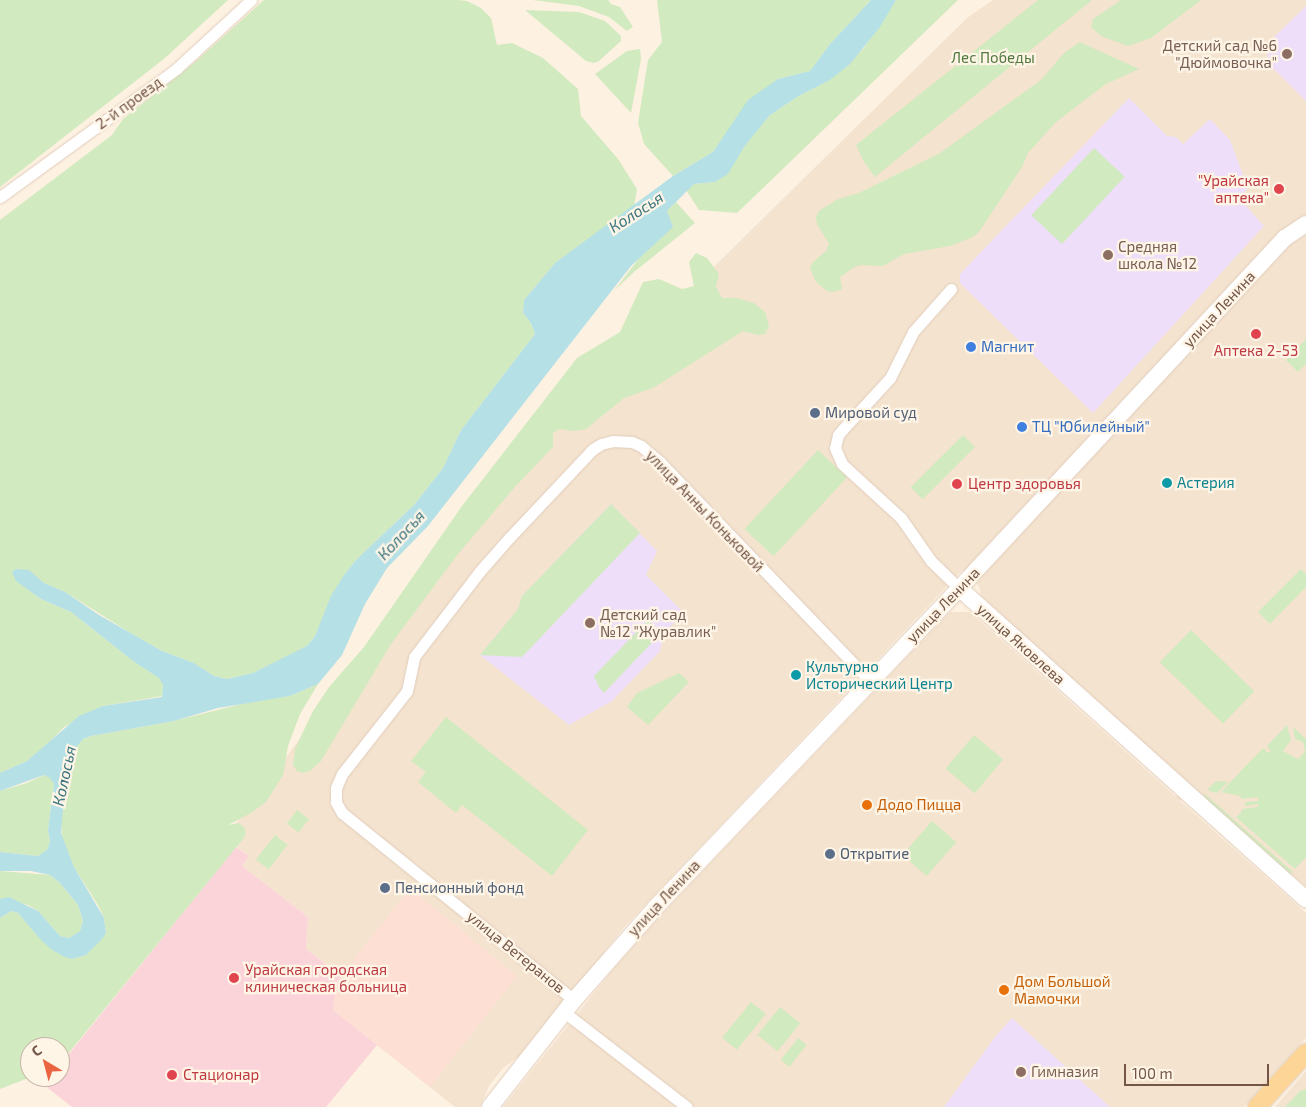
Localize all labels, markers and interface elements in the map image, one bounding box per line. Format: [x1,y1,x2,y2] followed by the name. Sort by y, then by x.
[1163,36,1277,71] place label: Детский сад №6 "Дюймовочка"
[1281,48,1293,60] marker: Детский сад №6 "Дюймовочка"
[951,49,1035,67] park label: Лес Победы
[92,73,166,133] street label: 2-й проезд
[1198,171,1269,206] place label: "Урайская аптека"
[1273,183,1285,195] marker: "Урайская аптека"
[605,187,667,237] water label: Колосья
[1118,237,1197,272] place label: Средняя школа №12
[1102,249,1114,261] marker: Средняя школа №12
[1179,267,1259,351] street label: улица Ленина
[1250,328,1262,340] marker: Аптека 2-53
[981,338,1034,356] place label: Магнит
[965,341,977,353] marker: Магнит
[1214,342,1298,360] place label: Аптека 2-53
[825,404,917,422] place label: Мировой суд
[809,407,821,419] marker: Мировой суд
[1032,418,1150,436] place label: ТЦ "Юбилейный"
[1016,421,1028,433] marker: ТЦ "Юбилейный"
[642,446,768,576] street label: улица Анны Коньковой
[1177,474,1235,492] place label: Астерия
[968,475,1081,493] place label: Центр здоровья
[950,477,964,491] marker: Центр здоровья
[1161,477,1173,489] marker: Астерия
[373,506,429,564] water label: Колосья
[903,564,983,646] street label: улица Ленина
[973,600,1069,688] street label: улица Яковлева
[600,605,716,640] place label: Детский сад №12 "Журавлик"
[584,617,596,629] marker: Детский сад №12 "Журавлик"
[806,657,953,692] place label: Культурно Исторический Центр
[790,669,802,681] marker: Культурно Исторический Центр
[48,744,80,808] water label: Колосья
[877,796,961,814] place label: Додо Пицца
[861,799,873,811] marker: Додо Пицца
[840,845,909,863] place label: Открытие
[824,848,836,860] marker: Открытие
[624,856,704,940] street label: улица Ленина
[395,879,524,897] place label: Пенсионный фонд
[379,882,391,894] marker: Пенсионный фонд
[464,907,568,997] street label: улица Ветеранов
[245,960,407,995] place label: Урайская городская клиническая больница
[227,971,241,985] marker: Урайская городская клиническая больница
[1014,972,1111,1007] place label: Дом Большой Мамочки
[998,984,1010,996] marker: Дом Большой Мамочки
[20,1037,70,1087] north arrow
[28,1041,45,1060] text: С
[1126,1054,1271,1086] scale bar
[1031,1063,1099,1081] place label: Гимназия
[1132,1064,1173,1082] text: 100 m
[183,1066,259,1084] place label: Стационар
[1015,1066,1027,1078] marker: Гимназия
[165,1068,179,1082] marker: Стационар

